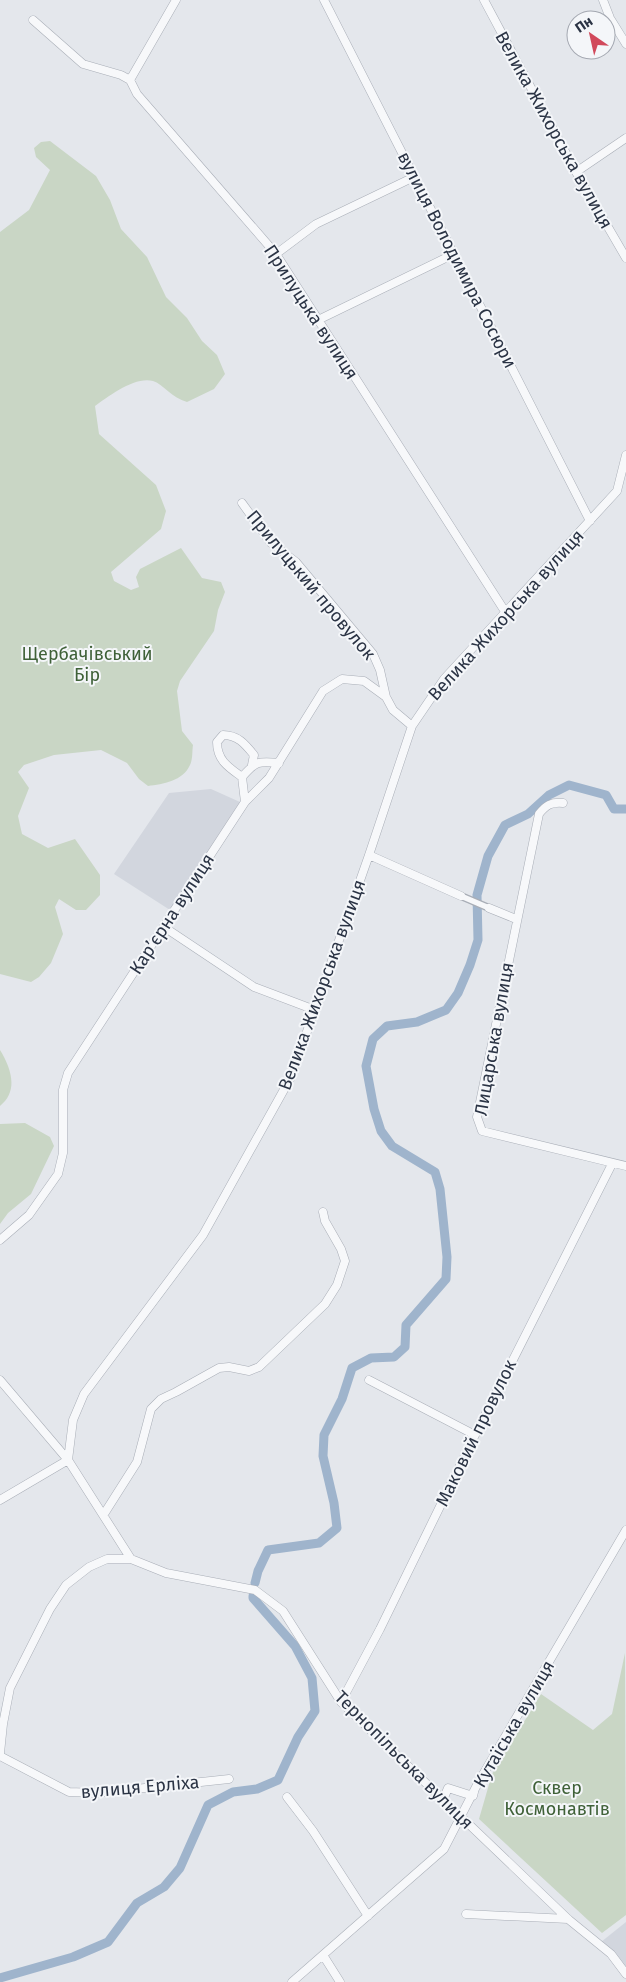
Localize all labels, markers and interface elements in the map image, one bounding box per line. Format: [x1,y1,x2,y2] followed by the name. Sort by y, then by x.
[566,10,616,60] north arrow
[572,13,596,37] text: Пн
[490,27,618,233] street label: Велика Жихорська вулиця
[393,148,521,372] street label: вулиця Володимира Сосюри
[259,240,363,384] street label: Прилуцька вулиця
[242,506,381,665] street label: Прилуцький провулок
[423,525,589,705] street label: Велика Жихорська вулиця
[21,643,153,686] park label: Щербачівський Бір
[125,850,219,978] street label: Кар’єрна вулиця
[274,877,370,1093] street label: Велика Жихорська вулиця
[470,961,518,1117] street label: Лицарська вулиця
[431,1355,521,1510] street label: Маковий провулок
[469,1656,559,1792] street label: Кутаїська вулиця
[330,1686,478,1834] street label: Тернопільська вулиця
[80,1771,200,1803] street label: вулиця Ерліха
[504,1777,610,1820] park label: Сквер Космонавтів

